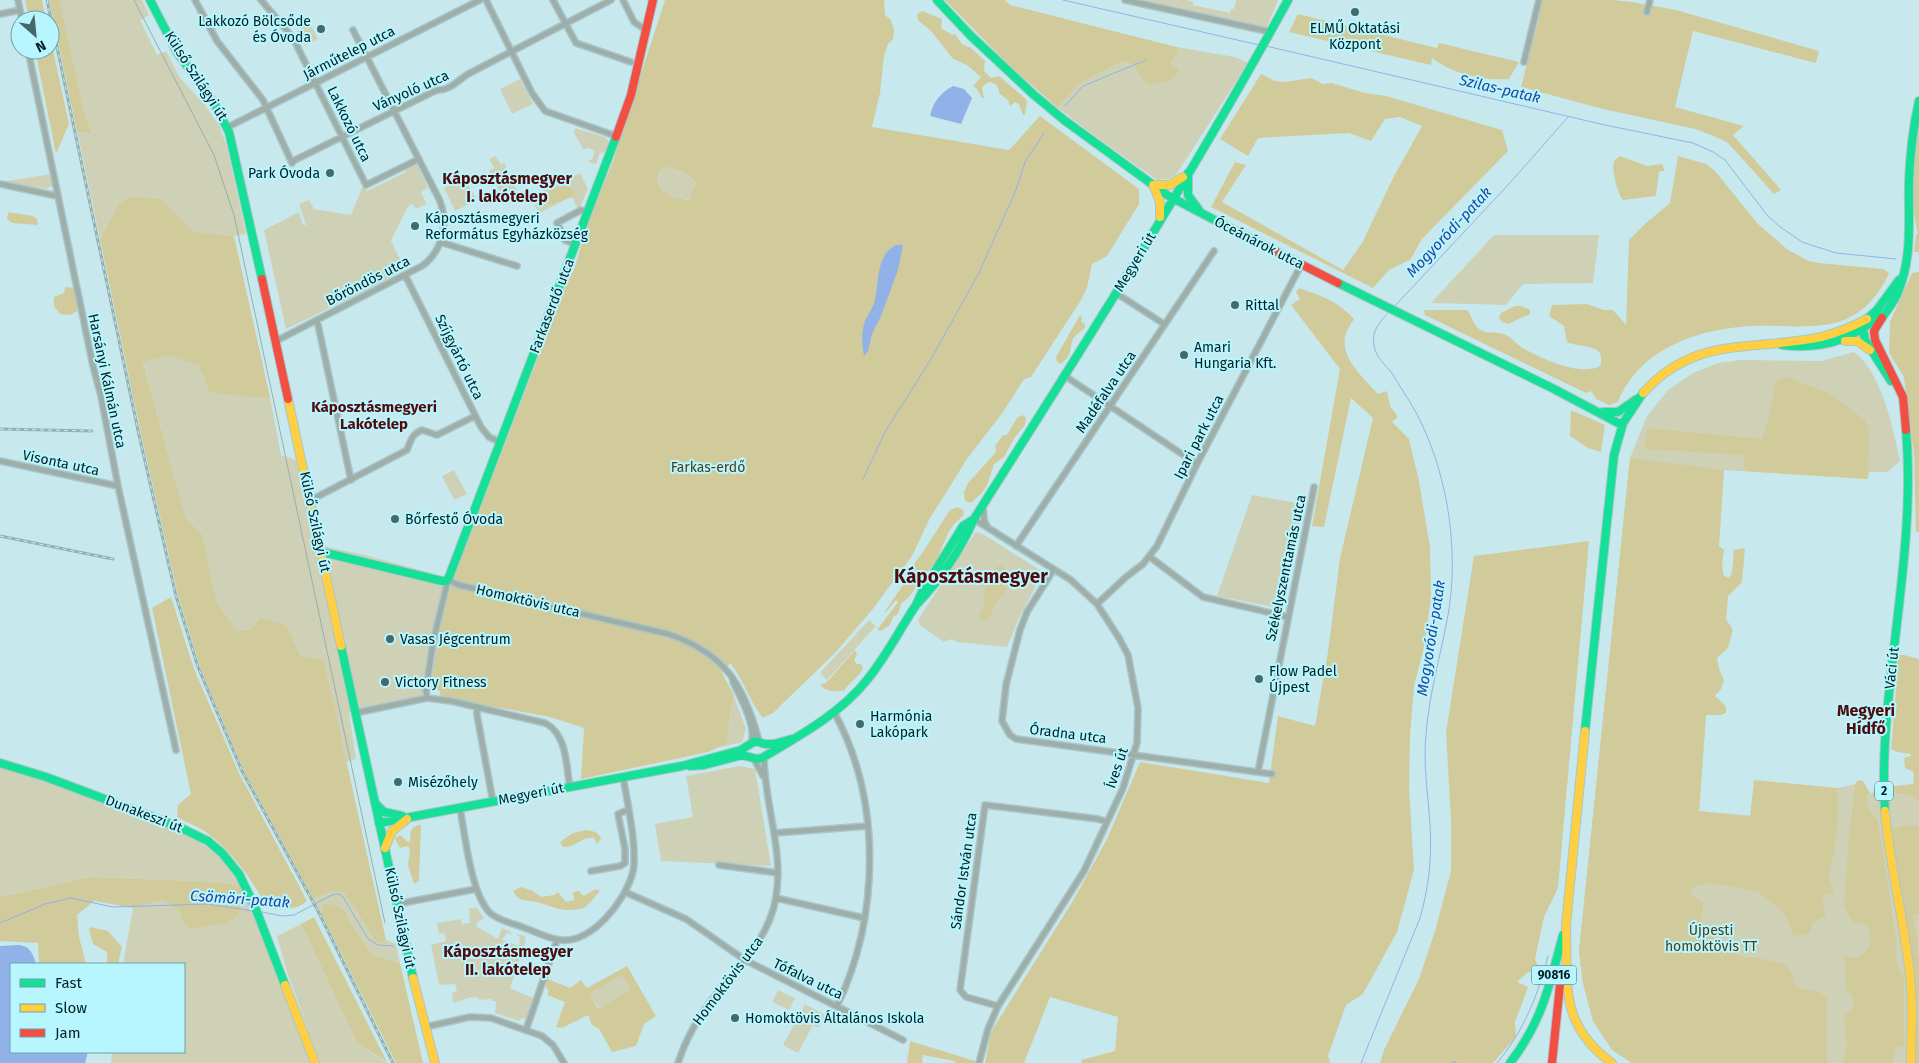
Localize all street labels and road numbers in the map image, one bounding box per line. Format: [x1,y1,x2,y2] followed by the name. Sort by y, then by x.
[300,23,398,83] street label: Járműtelep utca
[161,28,232,125] street label: Külső Szilágyi út
[371,67,451,115] street label: Ványoló utca
[323,84,375,164] street label: Lakkozó utca
[1211,212,1307,273] street label: Óceánárok utca
[1111,228,1160,295] street label: Megyeri út
[323,253,413,309] street label: Bőröndös utca
[526,256,578,356] street label: Farkaserdő utca
[84,312,130,450] street label: Harsányi Kálmán utca
[431,312,487,402] street label: Szíjgyártó utca
[1072,348,1140,436] street label: Madéfalva utca
[1170,392,1228,482] street label: Ipari park utca
[21,447,101,479] street label: Visonta utca
[296,470,334,575] street label: Külső Szilágyi út
[1262,493,1310,643] street label: Székelyszenttamás utca
[474,581,582,621] street label: Homoktövis utca
[1881,645,1903,690] street label: Váci út
[1029,720,1108,747] street label: Óradna utca
[1101,744,1132,791] street label: Íves út
[497,779,566,809] street label: Megyeri út
[1875,781,1893,800] road number: 2
[103,792,186,837] street label: Dunakeszi út
[947,811,981,931] street label: Sándor István utca
[381,866,419,971] street label: Külső Szilágyi út
[689,933,767,1029] street label: Homoktövis utca
[770,955,846,1003] street label: Tófalva utca
[1532,966,1576,984] road number: 90816

